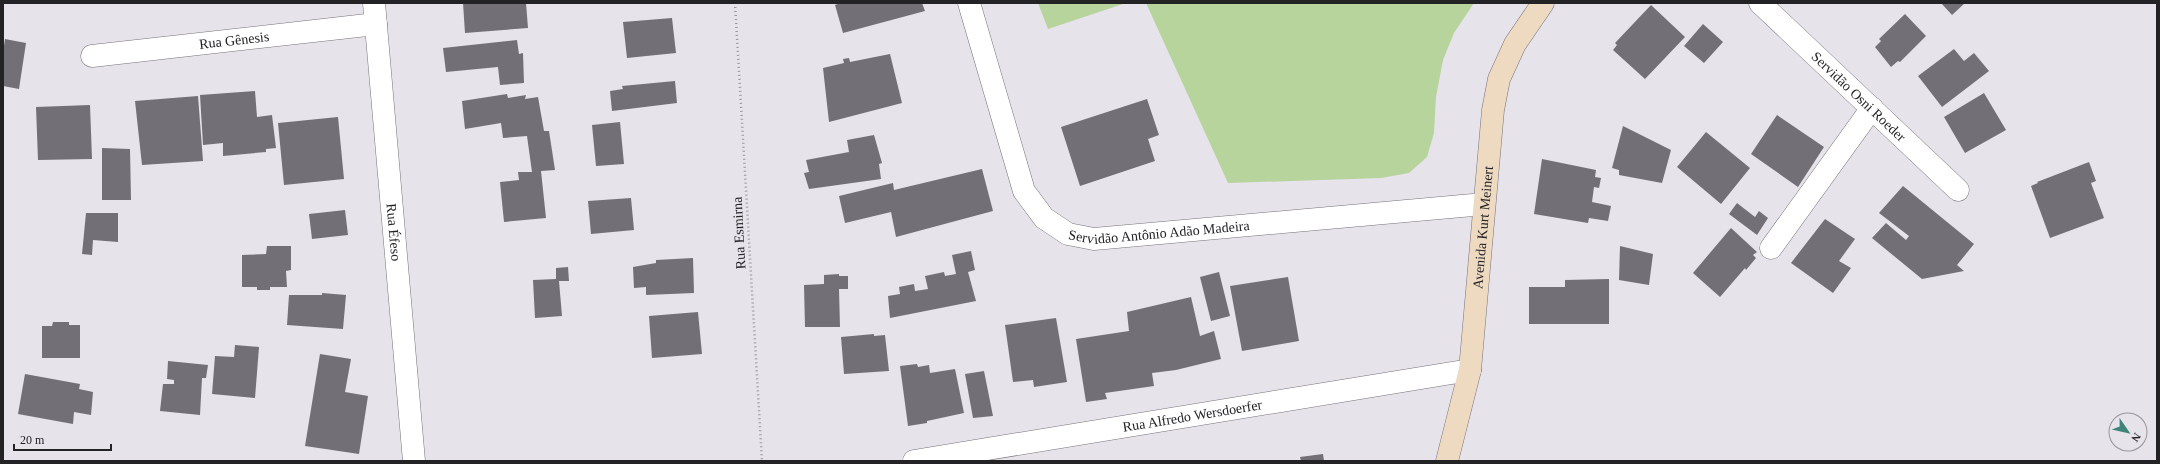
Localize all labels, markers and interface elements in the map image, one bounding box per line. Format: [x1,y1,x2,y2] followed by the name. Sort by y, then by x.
[198,29,270,51] street label: Rua Gênesis
[1809,48,1909,145] street label: Servidão Osni Roeder
[1470,165,1496,290] street label: Avenida Kurt Meinert
[730,196,748,270] street label: Rua Esmirna
[384,203,404,262] street label: Rua Éfeso
[1067,218,1251,246] street label: Servidão Antônio Adão Madeira
[1122,397,1263,434] street label: Rua Alfredo Wersdoerfer
[2108,412,2148,452] north arrow
[14,426,111,452] scale bar
[2129,431,2143,444] text: N
[20,433,45,447] text: 20 m

